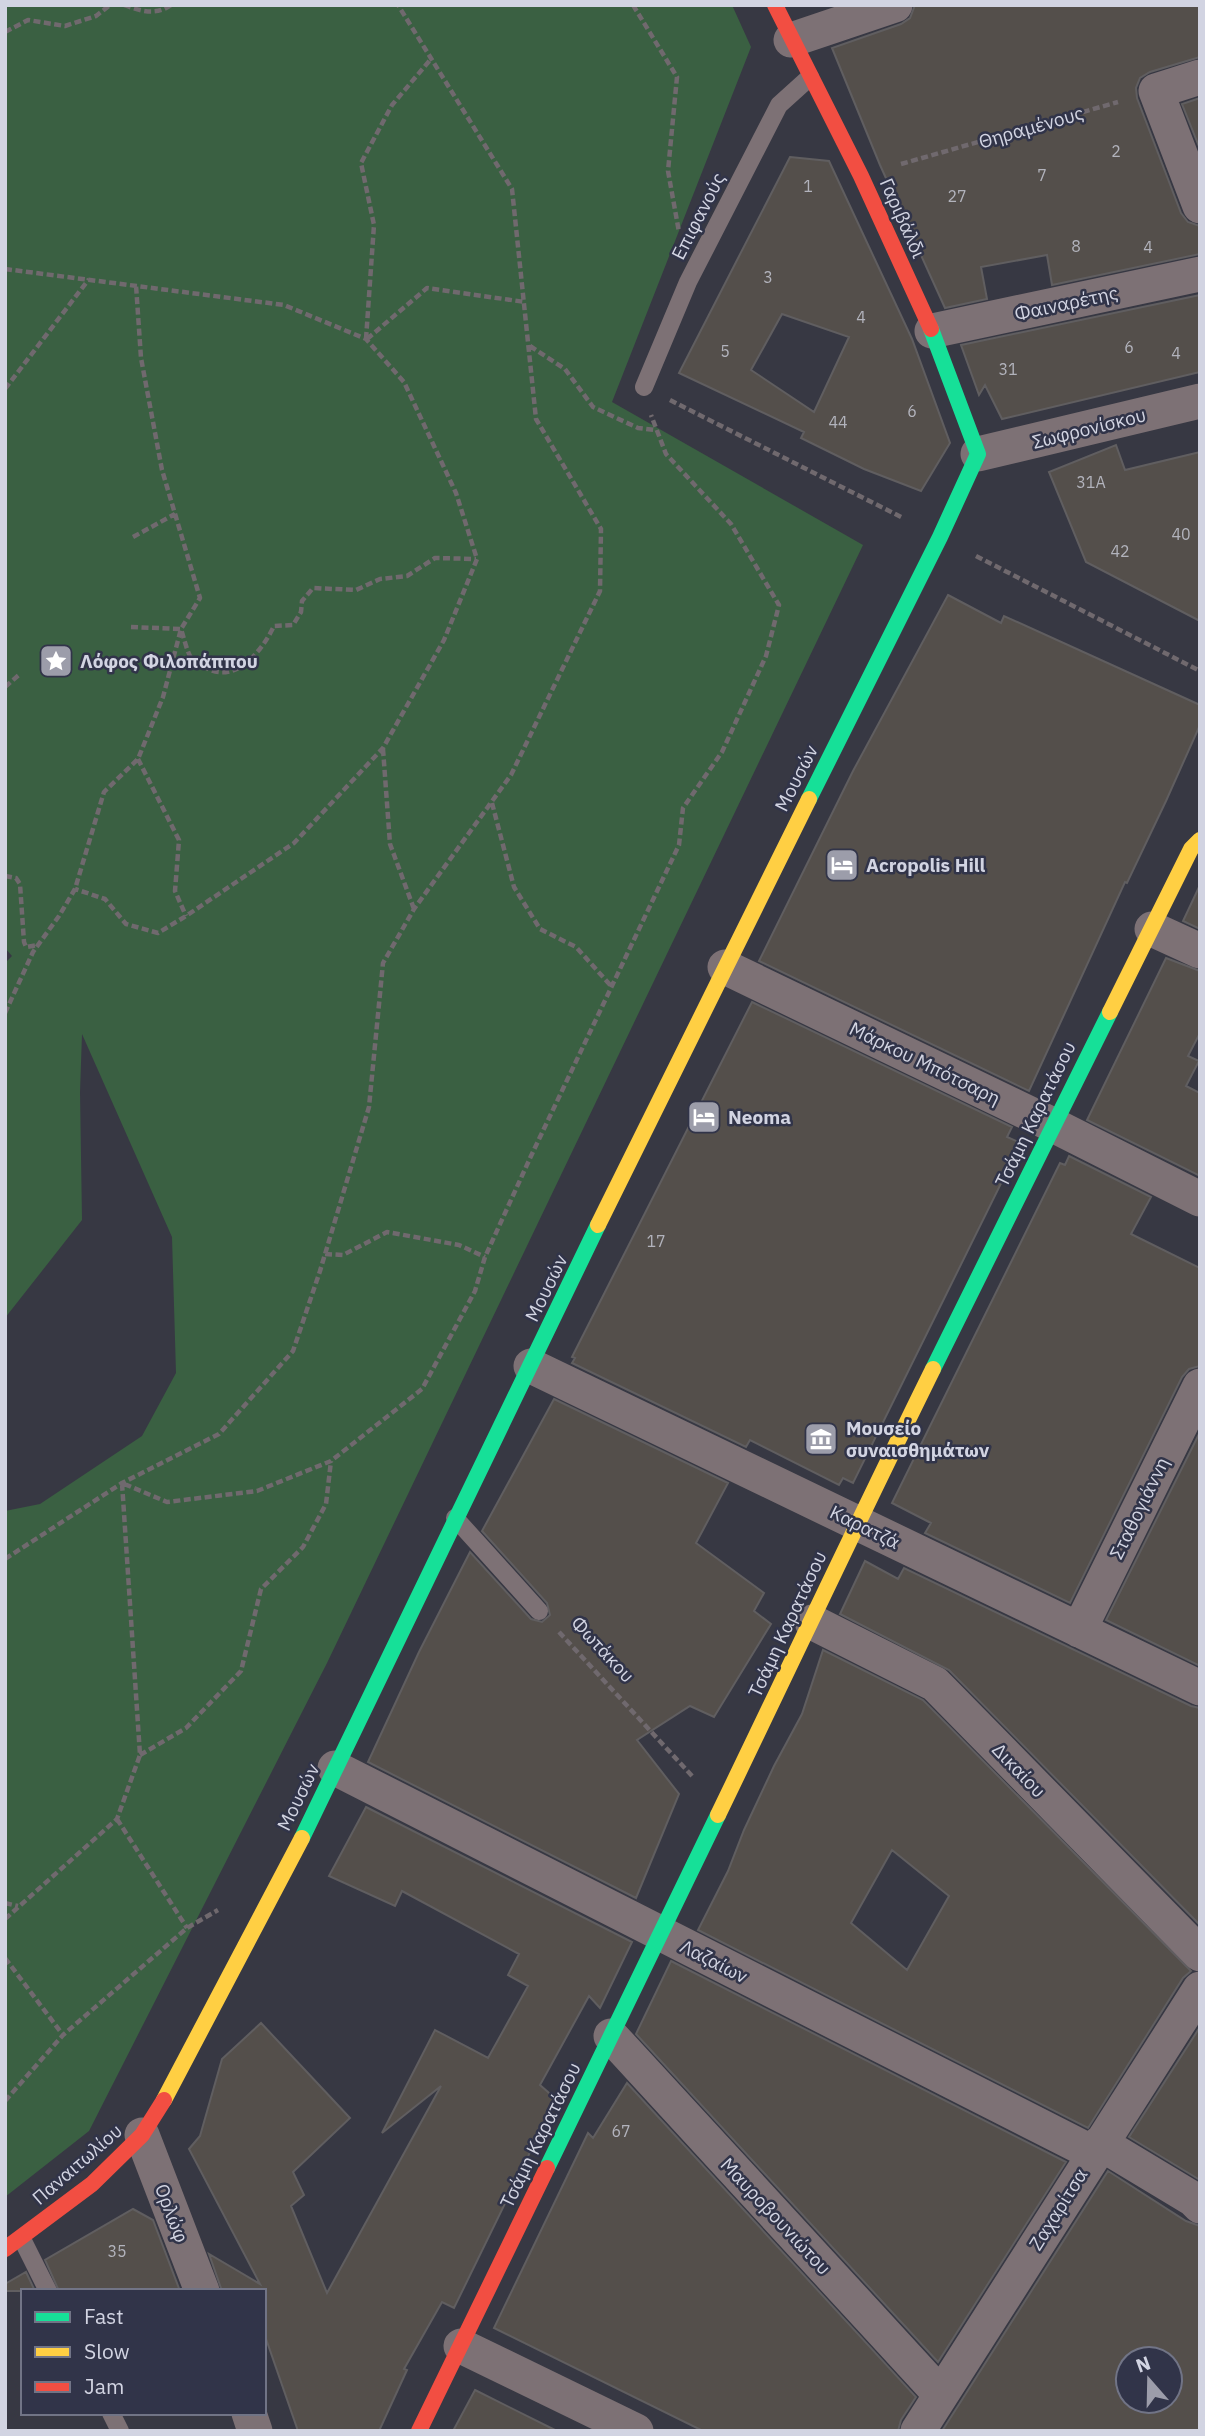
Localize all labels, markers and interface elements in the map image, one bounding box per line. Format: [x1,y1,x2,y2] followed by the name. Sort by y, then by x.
[976,101,1086,153] street label: Θηραμένους
[1111,141,1121,161] house number: 2
[1037,165,1047,185] house number: 7
[666,168,730,264] street label: Επιφανούς
[875,174,931,262] street label: Γαριβάλδι
[803,176,813,196] house number: 1
[947,186,967,206] house number: 27
[1071,236,1081,256] house number: 8
[1143,237,1153,257] house number: 4
[763,267,773,287] house number: 3
[1012,280,1120,326] street label: Φαιναρέτης
[856,307,866,327] house number: 4
[1124,337,1134,357] house number: 6
[720,341,730,361] house number: 5
[1171,343,1181,363] house number: 4
[998,359,1018,379] house number: 31
[907,401,917,421] house number: 6
[1030,402,1148,454] street label: Σωφρονίσκου
[828,412,848,432] house number: 44
[1076,472,1106,492] house number: 31A
[1171,524,1191,544] house number: 40
[1110,541,1130,561] house number: 42
[37,642,75,680] place icon: Λόφος Φιλοπάππου
[80,649,258,673] place label: Λόφος Φιλοπάππου
[769,740,823,815] street label: Μουσών
[823,846,861,884] hotel icon: Acropolis Hill
[866,853,985,877] place label: Acropolis Hill
[846,1016,1004,1110] street label: Μάρκου Μπότσαρη
[989,1037,1081,1191] street label: Τσάμη Καρατάσου
[685,1098,723,1136] hotel icon: Neoma
[728,1105,791,1129] place label: Neoma
[646,1231,666,1251] house number: 17
[520,1250,573,1325] street label: Μουσών
[846,1416,990,1462] place label: Μουσείο συναισθημάτων
[802,1420,840,1458] museum icon: Μουσείο συναισθημάτων
[1104,1453,1174,1563] street label: Σταθογιάννη
[826,1500,904,1554] street label: Καρατζά
[742,1547,832,1701] street label: Τσάμη Καρατάσου
[566,1611,640,1687] street label: Φωτάκου
[987,1738,1051,1802] street label: Δικαίου
[272,1759,325,1834] street label: Μουσών
[676,1934,752,1988] street label: Λαζαίων
[494,2058,586,2212] street label: Τσάμη Καρατάσου
[27,2118,127,2210] street label: Παναιτωλίου
[611,2121,631,2141] house number: 67
[716,2153,836,2279] street label: Μαυροβουνιώτου
[1023,2164,1093,2254] street label: Ζαχαρίτσα
[150,2180,194,2246] street label: Ορλώφ
[107,2241,127,2261] house number: 35
[21,2289,266,2415] legend
[84,2302,124,2330] text: Fast
[84,2337,130,2365] text: Slow
[1114,2345,1184,2415] north arrow
[1133,2350,1154,2378] text: N
[84,2372,124,2400] text: Jam

